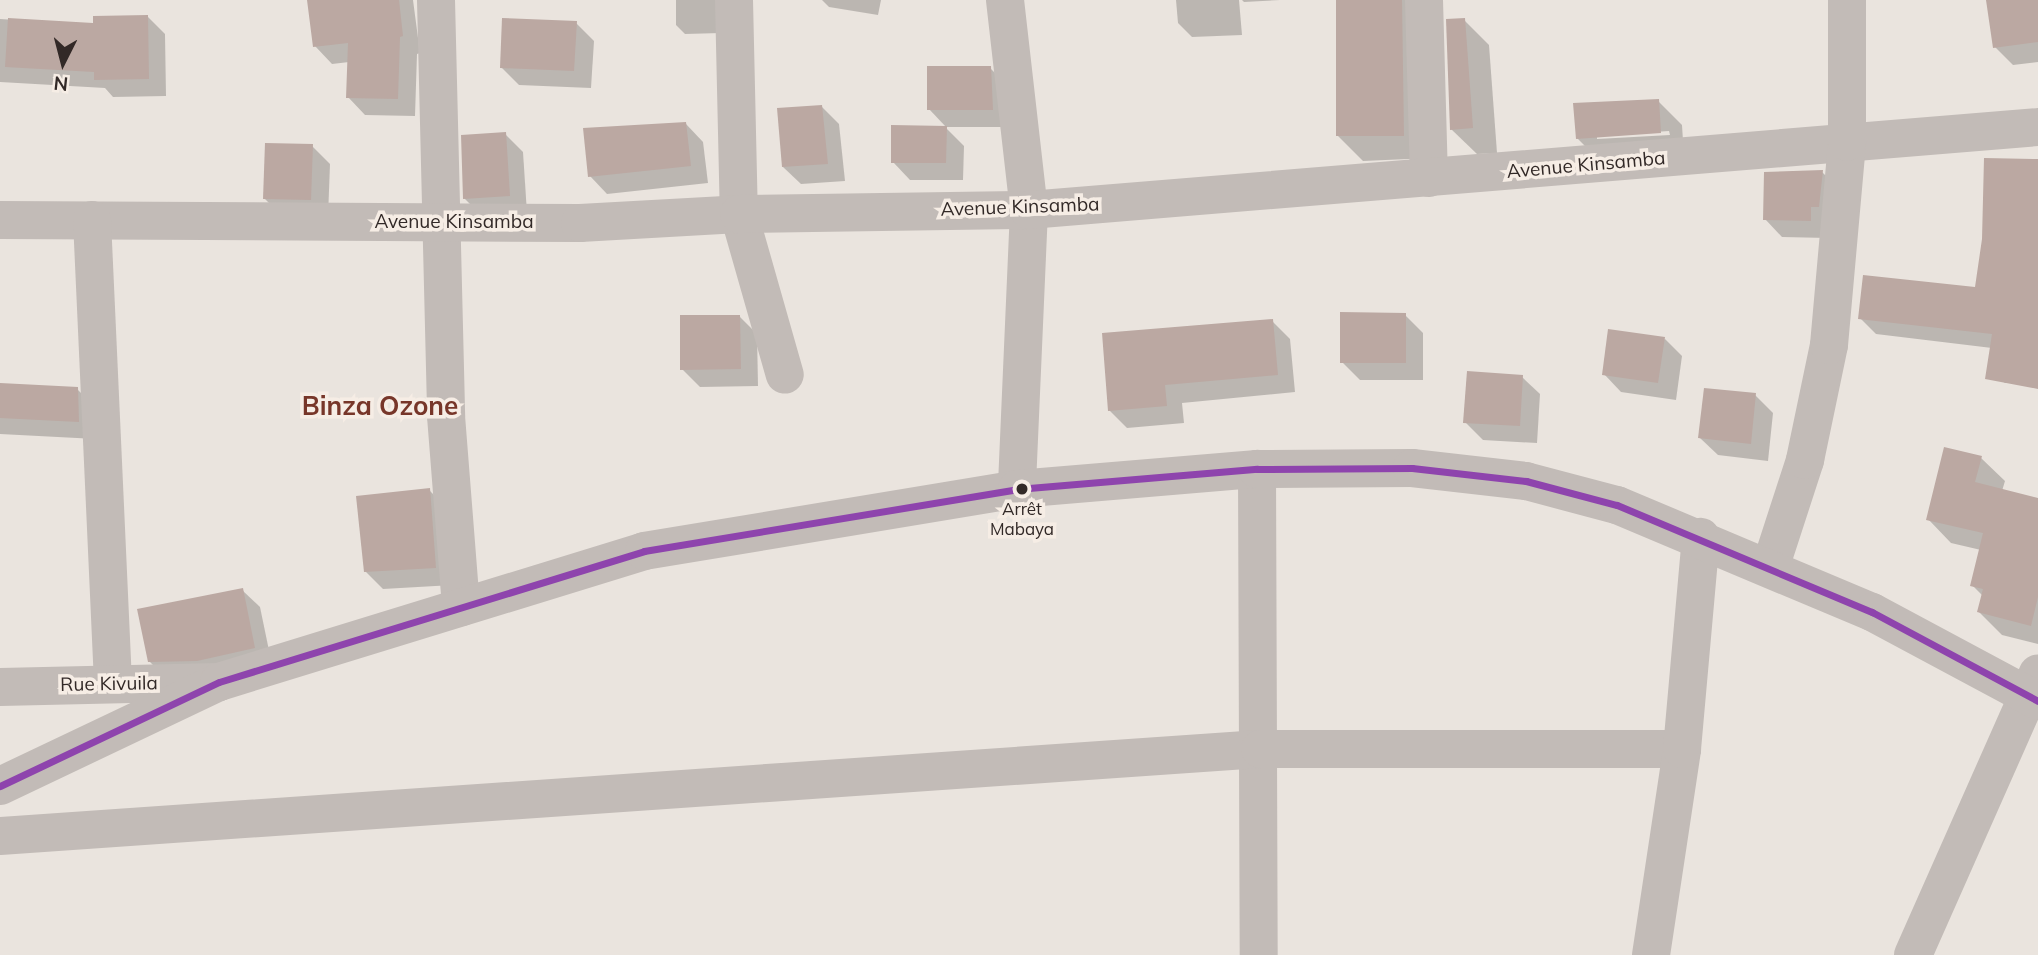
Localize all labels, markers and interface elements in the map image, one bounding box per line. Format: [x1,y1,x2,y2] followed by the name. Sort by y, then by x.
[28,28,98,98] north arrow
[52,71,69,97] text: N
[1506,147,1666,183] street label: Avenue Kinsamba
[940,193,1100,221] street label: Avenue Kinsamba
[374,211,534,233] street label: Avenue Kinsamba
[302,390,458,422] district label: Binza Ozone
[1015,482,1029,496] marker: Arrêt Mabaya
[990,499,1054,539] place label: Arrêt Mabaya
[60,672,158,696] street label: Rue Kivuila

